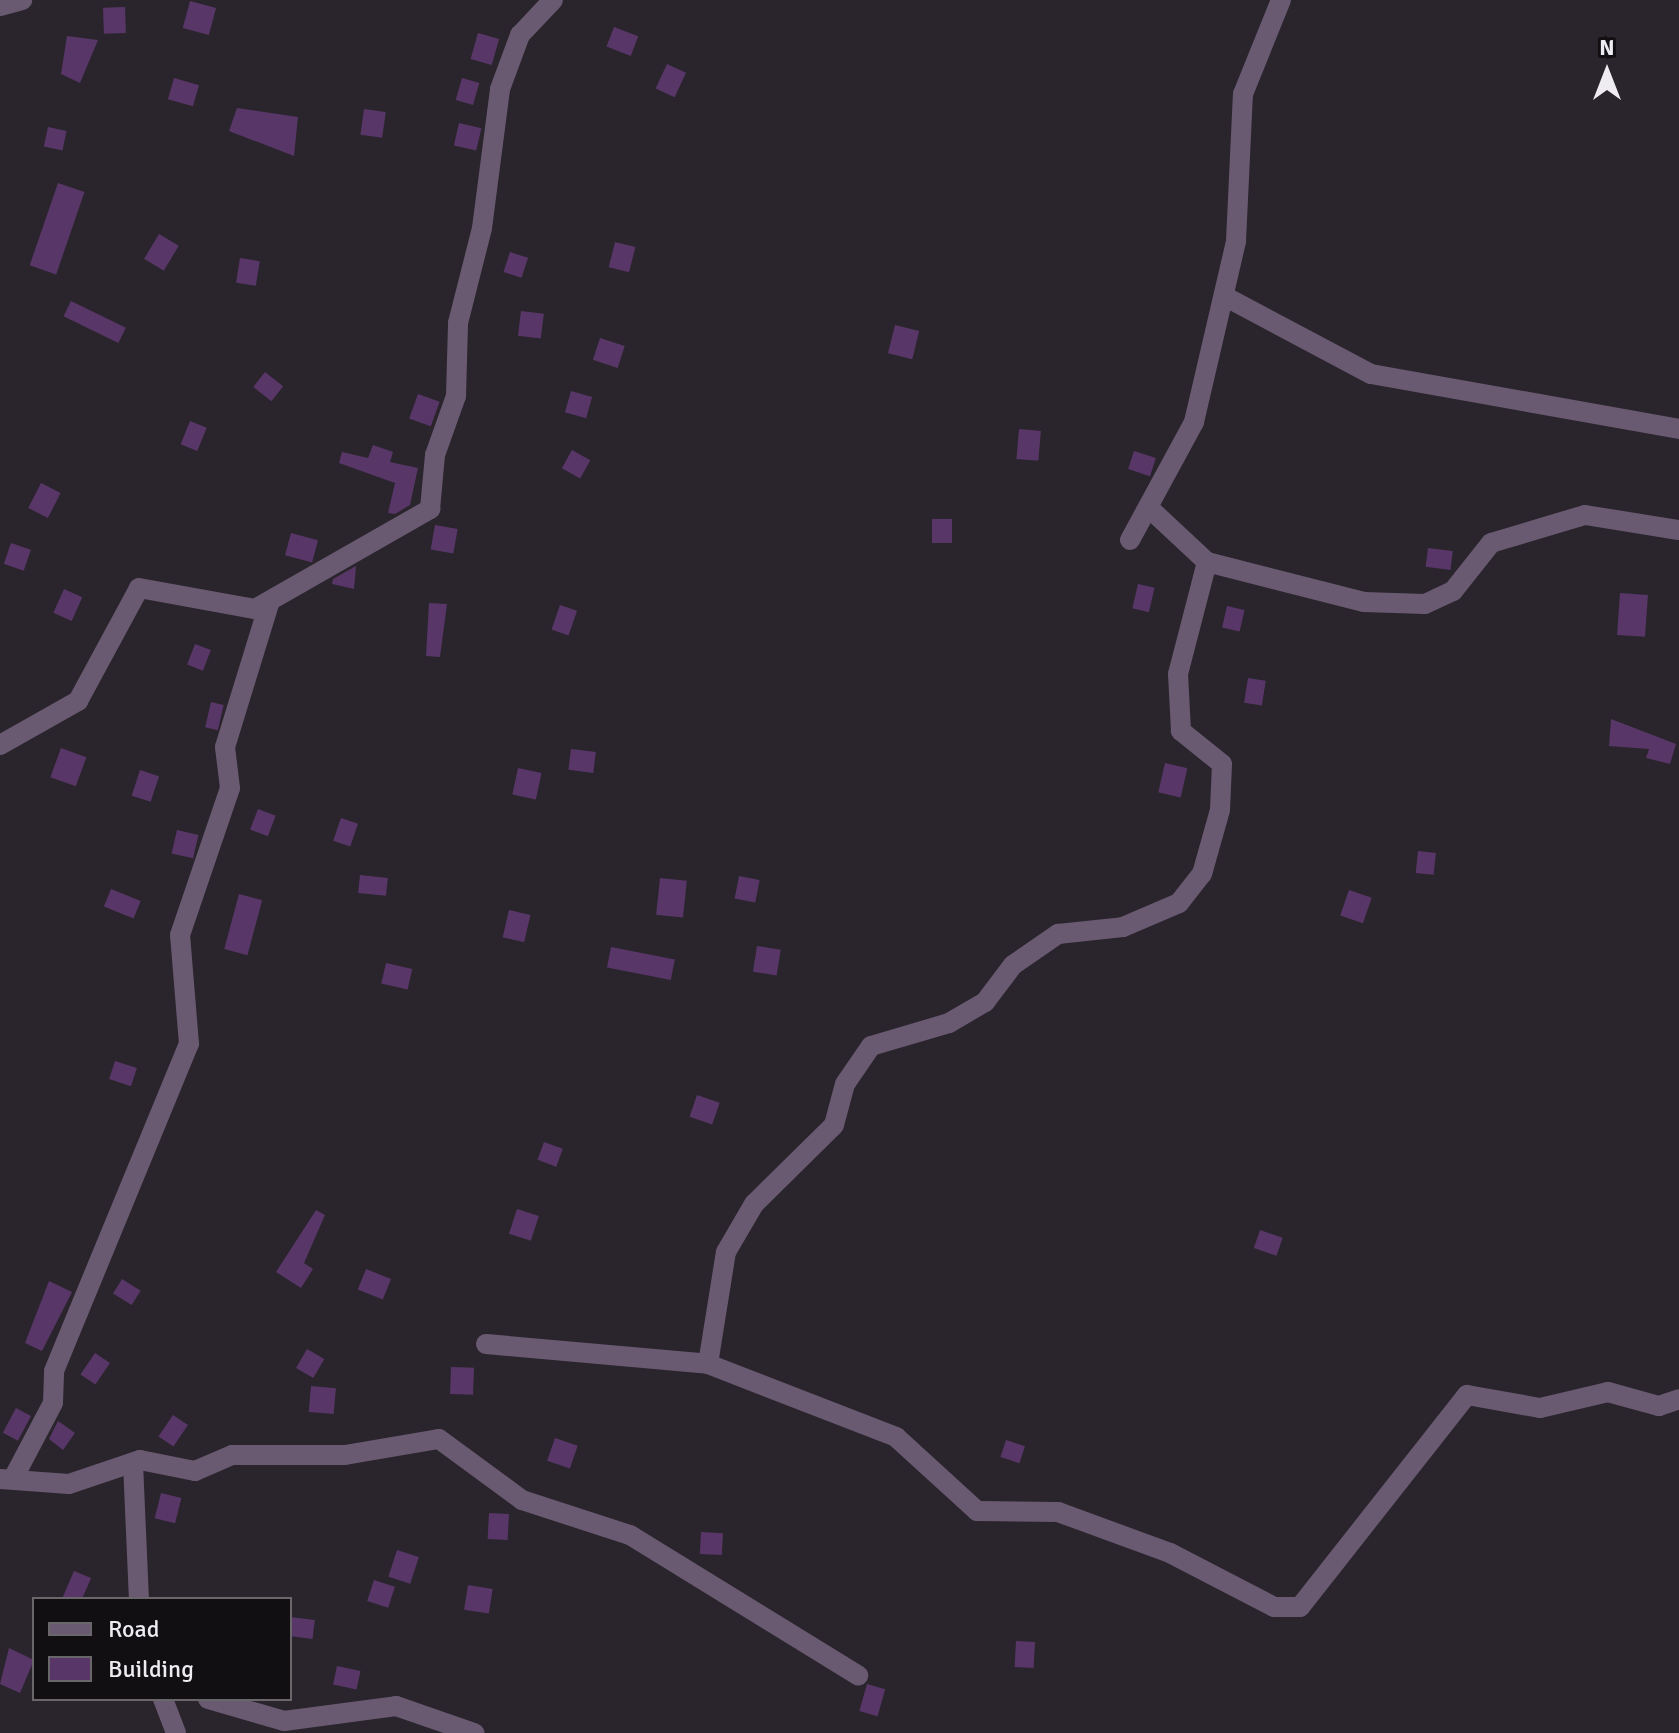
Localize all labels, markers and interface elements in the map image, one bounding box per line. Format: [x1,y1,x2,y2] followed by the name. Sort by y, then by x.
[1567,32,1647,112] north arrow
[1599,34,1615,61] text: N
[32,1597,292,1701] legend
[108,1614,159,1644] text: Road
[108,1654,194,1684] text: Building

